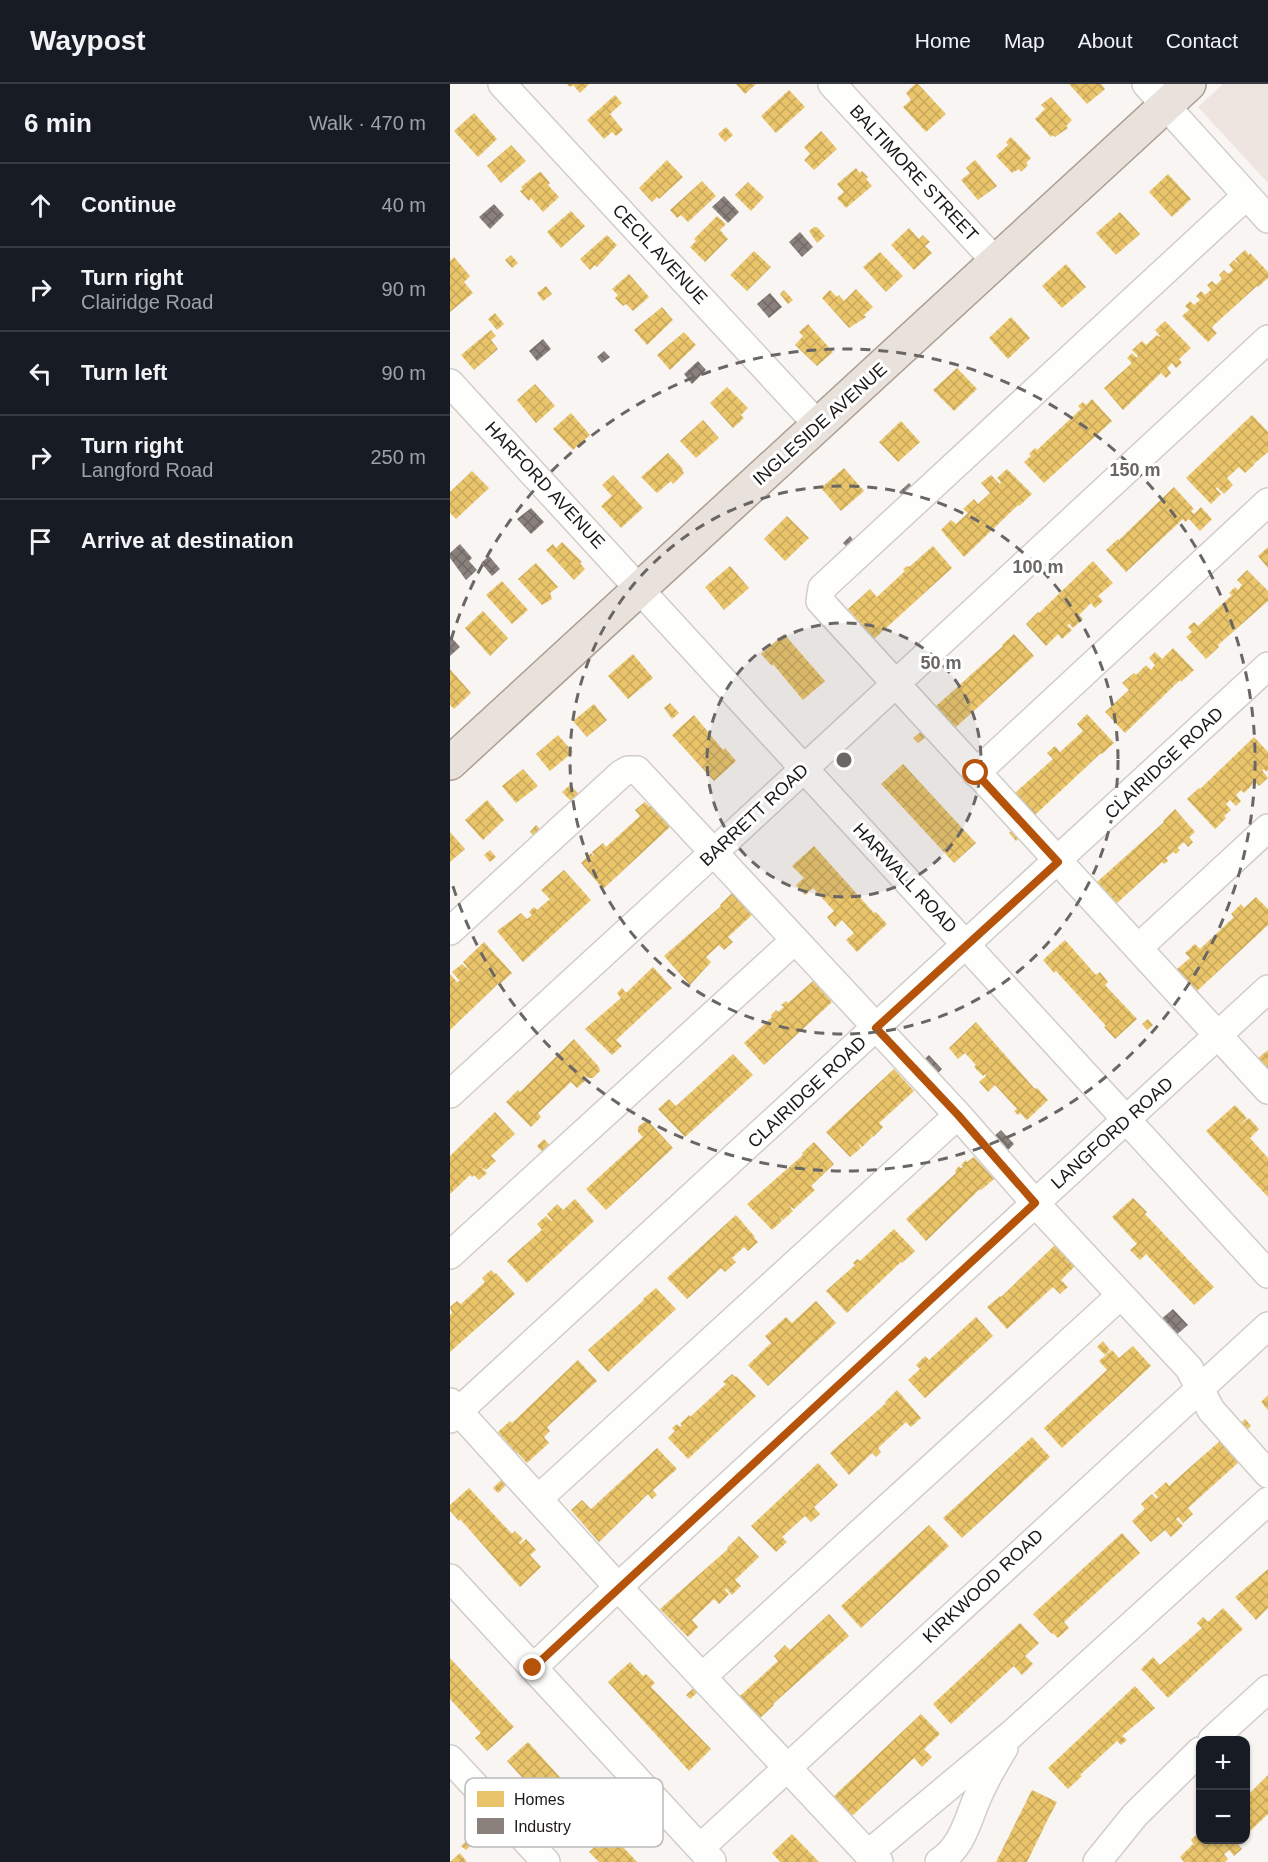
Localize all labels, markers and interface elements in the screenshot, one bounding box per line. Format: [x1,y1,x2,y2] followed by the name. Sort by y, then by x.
[30,25,146,56] text: Waypost
[915,29,971,52] text: Home
[1004,29,1045,52] text: Map
[1078,29,1133,52] text: About
[1166,29,1238,52] text: Contact
[846,101,982,245] street label: BALTIMORE STREET
[24,108,92,138] text: 6 min
[309,112,426,134] text: Walk · 470 m
[24,189,57,222] icon: ahead
[81,192,176,217] text: Continue
[382,194,426,216] text: 40 m
[609,200,711,308] street label: CECIL AVENUE
[81,265,183,290] text: Turn right
[24,273,57,306] icon: right
[382,278,426,300] text: 90 m
[81,291,213,313] text: Clairidge Road
[24,357,57,390] icon: left
[749,359,891,489] street label: INGLESIDE AVENUE
[81,360,167,385] text: Turn left
[382,362,426,384] text: 90 m
[481,418,609,552] street label: HARFORD AVENUE
[81,433,183,458] text: Turn right
[24,441,57,474] icon: right
[370,446,426,468] text: 250 m
[81,459,213,481] text: Langford Road
[1109,460,1161,480] text: 150 m
[24,525,57,558] icon: arrive
[81,528,294,553] text: Arrive at destination
[1012,557,1064,577] text: 100 m
[920,653,962,673] text: 50 m
[1101,703,1227,823] street label: CLAIRIDGE ROAD
[834,750,854,770] centre of rings
[962,759,988,785] route start
[696,760,812,870] street label: BARRETT ROAD
[849,819,961,937] street label: HARWALL ROAD
[744,1032,870,1152] street label: CLAIRIDGE ROAD
[1047,1073,1177,1193] street label: LANGFORD ROAD
[919,1525,1047,1647] street label: KIRKWOOD ROAD
[519,1654,545,1680] route end
[1196,1736,1250,1844] map controls
[1196,1736,1250,1790] button: +
[465,1778,663,1847] legend
[1196,1790,1250,1844] button: −
[514,1791,565,1808] text: Homes
[514,1818,571,1835] text: Industry

